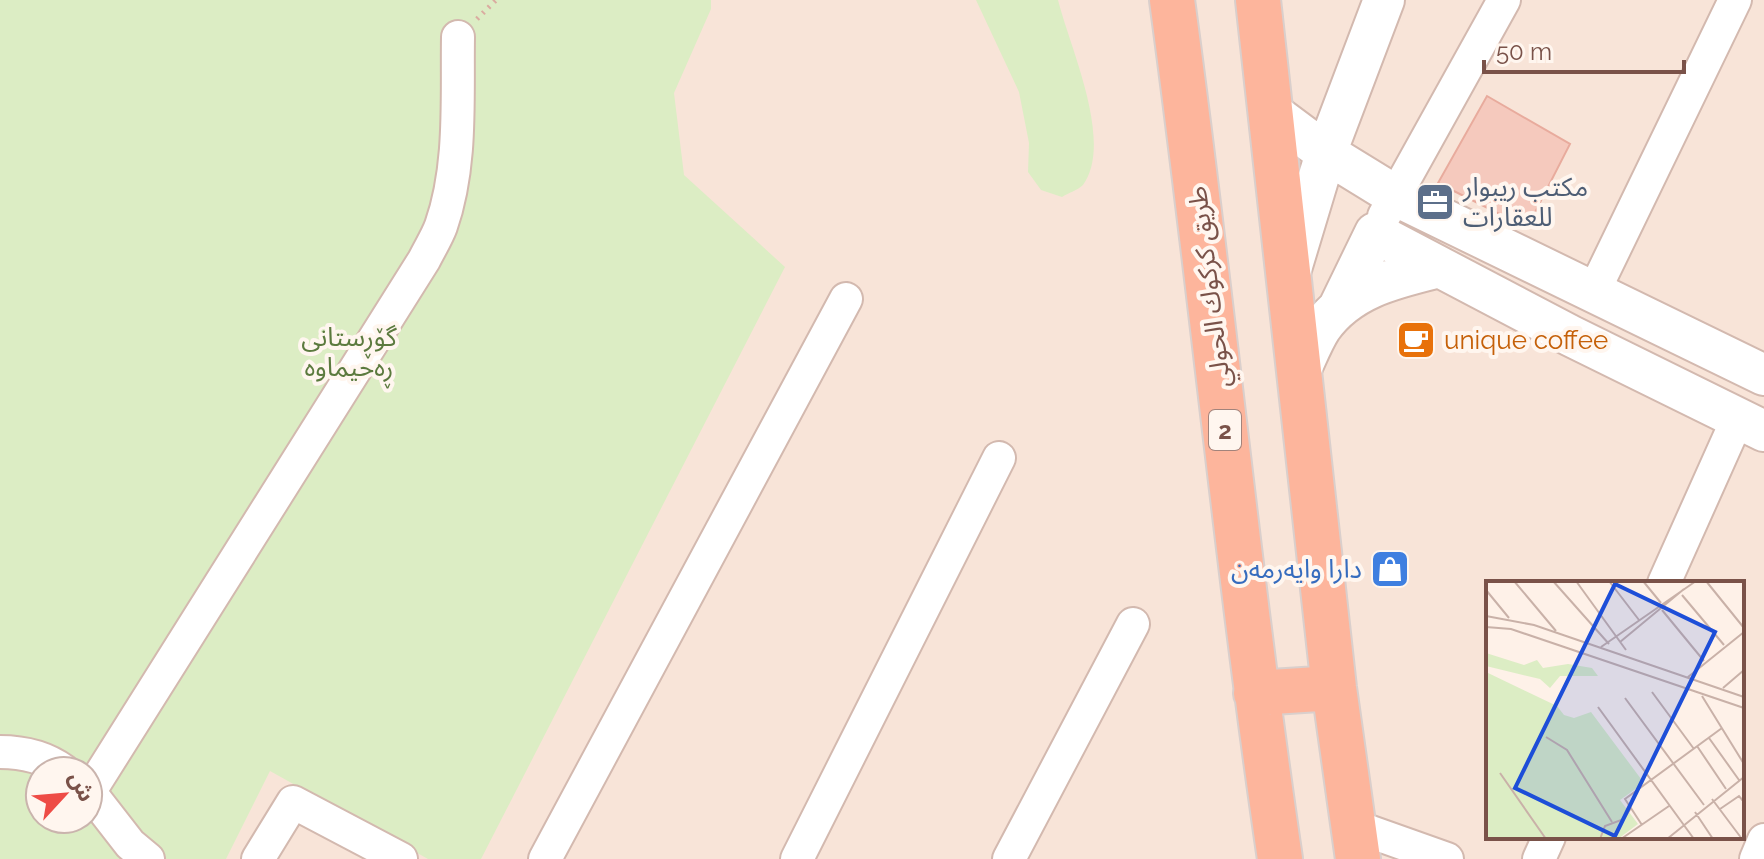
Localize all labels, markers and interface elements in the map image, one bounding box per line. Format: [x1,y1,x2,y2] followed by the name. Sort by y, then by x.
[1484,24,1684,74] scale bar
[1496,37,1552,66] text: 50 m
[1462,172,1588,232] place label: مكتب ريبوار للعقارات
[1414,181,1456,223] office icon: مكتب ريبوار للعقارات
[1182,184,1241,389] street label: طريق كركوك الحولي
[1395,319,1437,361] cafe icon: unique coffee
[301,322,397,389] park label: گۆڕستانی ڕەحیماوە
[1444,325,1608,355] place label: unique coffee
[1209,410,1241,450] road number: 2
[1369,548,1411,590] shop icon: دارا وایەرمەن
[1231,554,1362,584] place label: دارا وایەرمەن
[1486,581,1744,839] inset map
[24,755,104,835] north arrow
[64,767,100,805] text: ش

